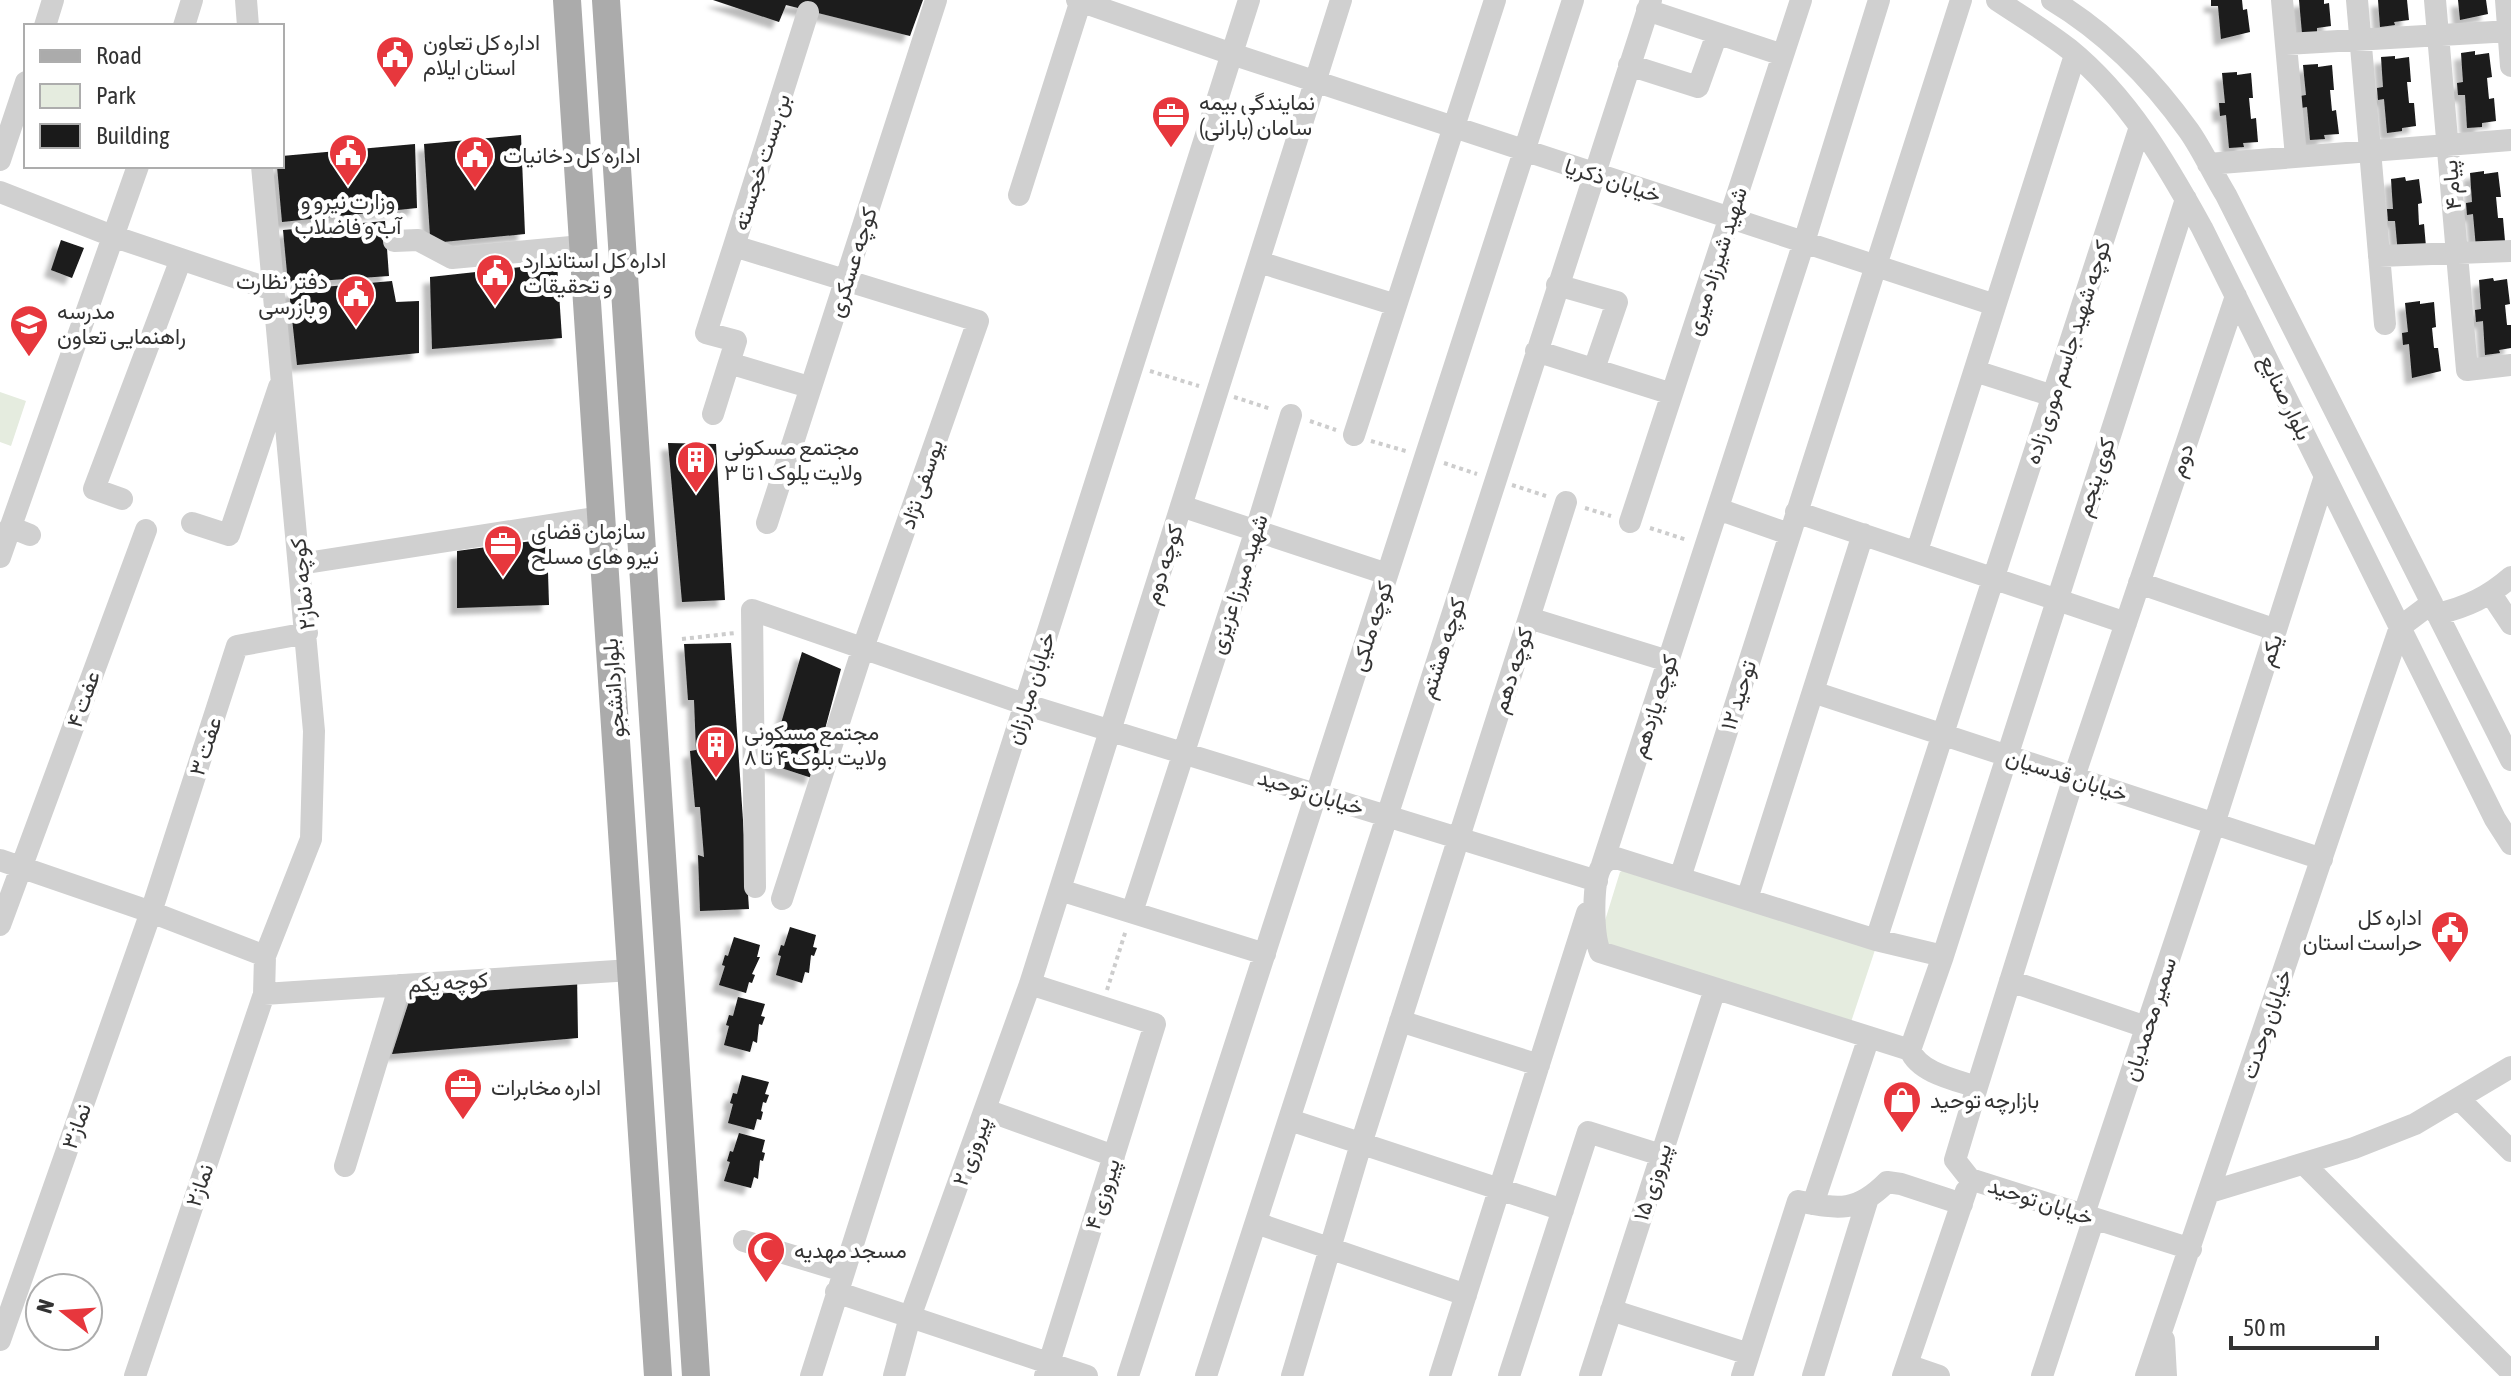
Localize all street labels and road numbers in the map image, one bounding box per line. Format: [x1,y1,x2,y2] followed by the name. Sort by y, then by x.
[727,90,796,234] street label: بن بست خجسته
[1561,152,1664,209] street label: خیابان ذکریا
[2436,159,2468,211] street label: پیام ۴
[1680,184,1753,339] street label: شهید شیرزاد میری
[822,204,884,321] street label: کوچه عسکری
[2018,236,2117,468] street label: کوچه شهید جاسم موری زاده
[2252,350,2318,445] street label: بلوار صنایع
[2070,434,2122,520] street label: کوی پنجم
[894,436,949,533] street label: یوسفی نژاد
[2163,440,2201,481] street label: دوم
[1203,511,1274,657] street label: شهید میرزا عزیزی
[1138,521,1190,608] street label: کوچه دوم
[284,536,322,631] street label: کوچه نماز۲
[1344,578,1400,675] street label: کوچه ملکی
[1414,594,1472,702] street label: کوچه هشتم
[1486,624,1540,717] street label: کوچه دهم
[1000,628,1061,748] street label: خیابان مبارزان
[2253,631,2289,670] street label: یکم
[597,637,630,739] street label: بلواردانشجو
[1625,651,1685,761] street label: کوچه یازدهم
[1715,657,1762,733] street label: توحید ۱۲
[61,667,105,731] street label: عفت ۴
[183,713,227,779] street label: عفت ۳
[2003,743,2131,807] street label: خیابان قدسیان
[1255,764,1367,821] street label: خیابان توحید
[2117,954,2182,1085] street label: سمیر محمدیان
[407,966,490,1000] street label: کوچه یکم
[2235,966,2298,1082] street label: خیابان وحدت
[56,1100,97,1153] street label: نماز۳
[946,1113,997,1190] street label: پیروزی ۲
[1627,1140,1679,1225] street label: پیروزی ۱۵
[1079,1155,1127,1233] street label: پیروزی ۴
[180,1160,219,1210] street label: نماز۲
[1985,1172,2097,1231] street label: خیابان توحید

